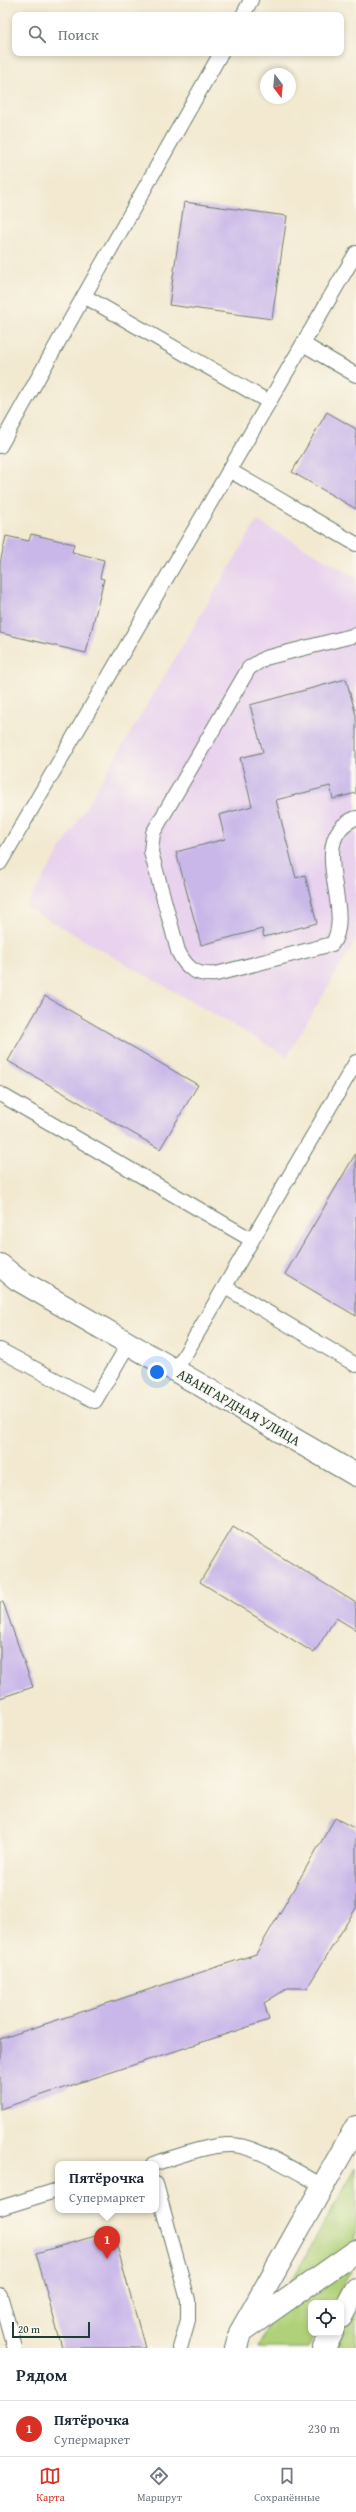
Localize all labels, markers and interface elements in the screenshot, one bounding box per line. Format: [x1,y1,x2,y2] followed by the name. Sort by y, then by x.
[12,12,344,56] search box
[26,23,48,45] icon: search
[58,24,99,45] text: Поиск
[260,68,296,104] north arrow
[147,1362,167,1382] your location
[174,1363,305,1451] street label: АВАНГАРДНАЯ УЛИЦА
[55,2161,159,2213] popup
[69,2167,144,2188] text: Пятёрочка
[69,2188,145,2207] text: Супермаркет
[94,2226,120,2259] pin: 1
[308,2300,344,2336] map controls
[308,2300,344,2336] button: locate
[12,2320,90,2339] scale bar
[18,2321,40,2337] text: 20 m
[16,2362,67,2387] text: Рядом
[54,2409,129,2430] text: Пятёрочка
[26,2419,32,2438] text: 1
[308,2419,340,2438] text: 230 m
[54,2430,130,2449] text: Супермаркет
[36,2465,65,2505] tab: Карта
[137,2465,182,2505] tab: Маршрут
[254,2465,320,2505] tab: Сохранённые

